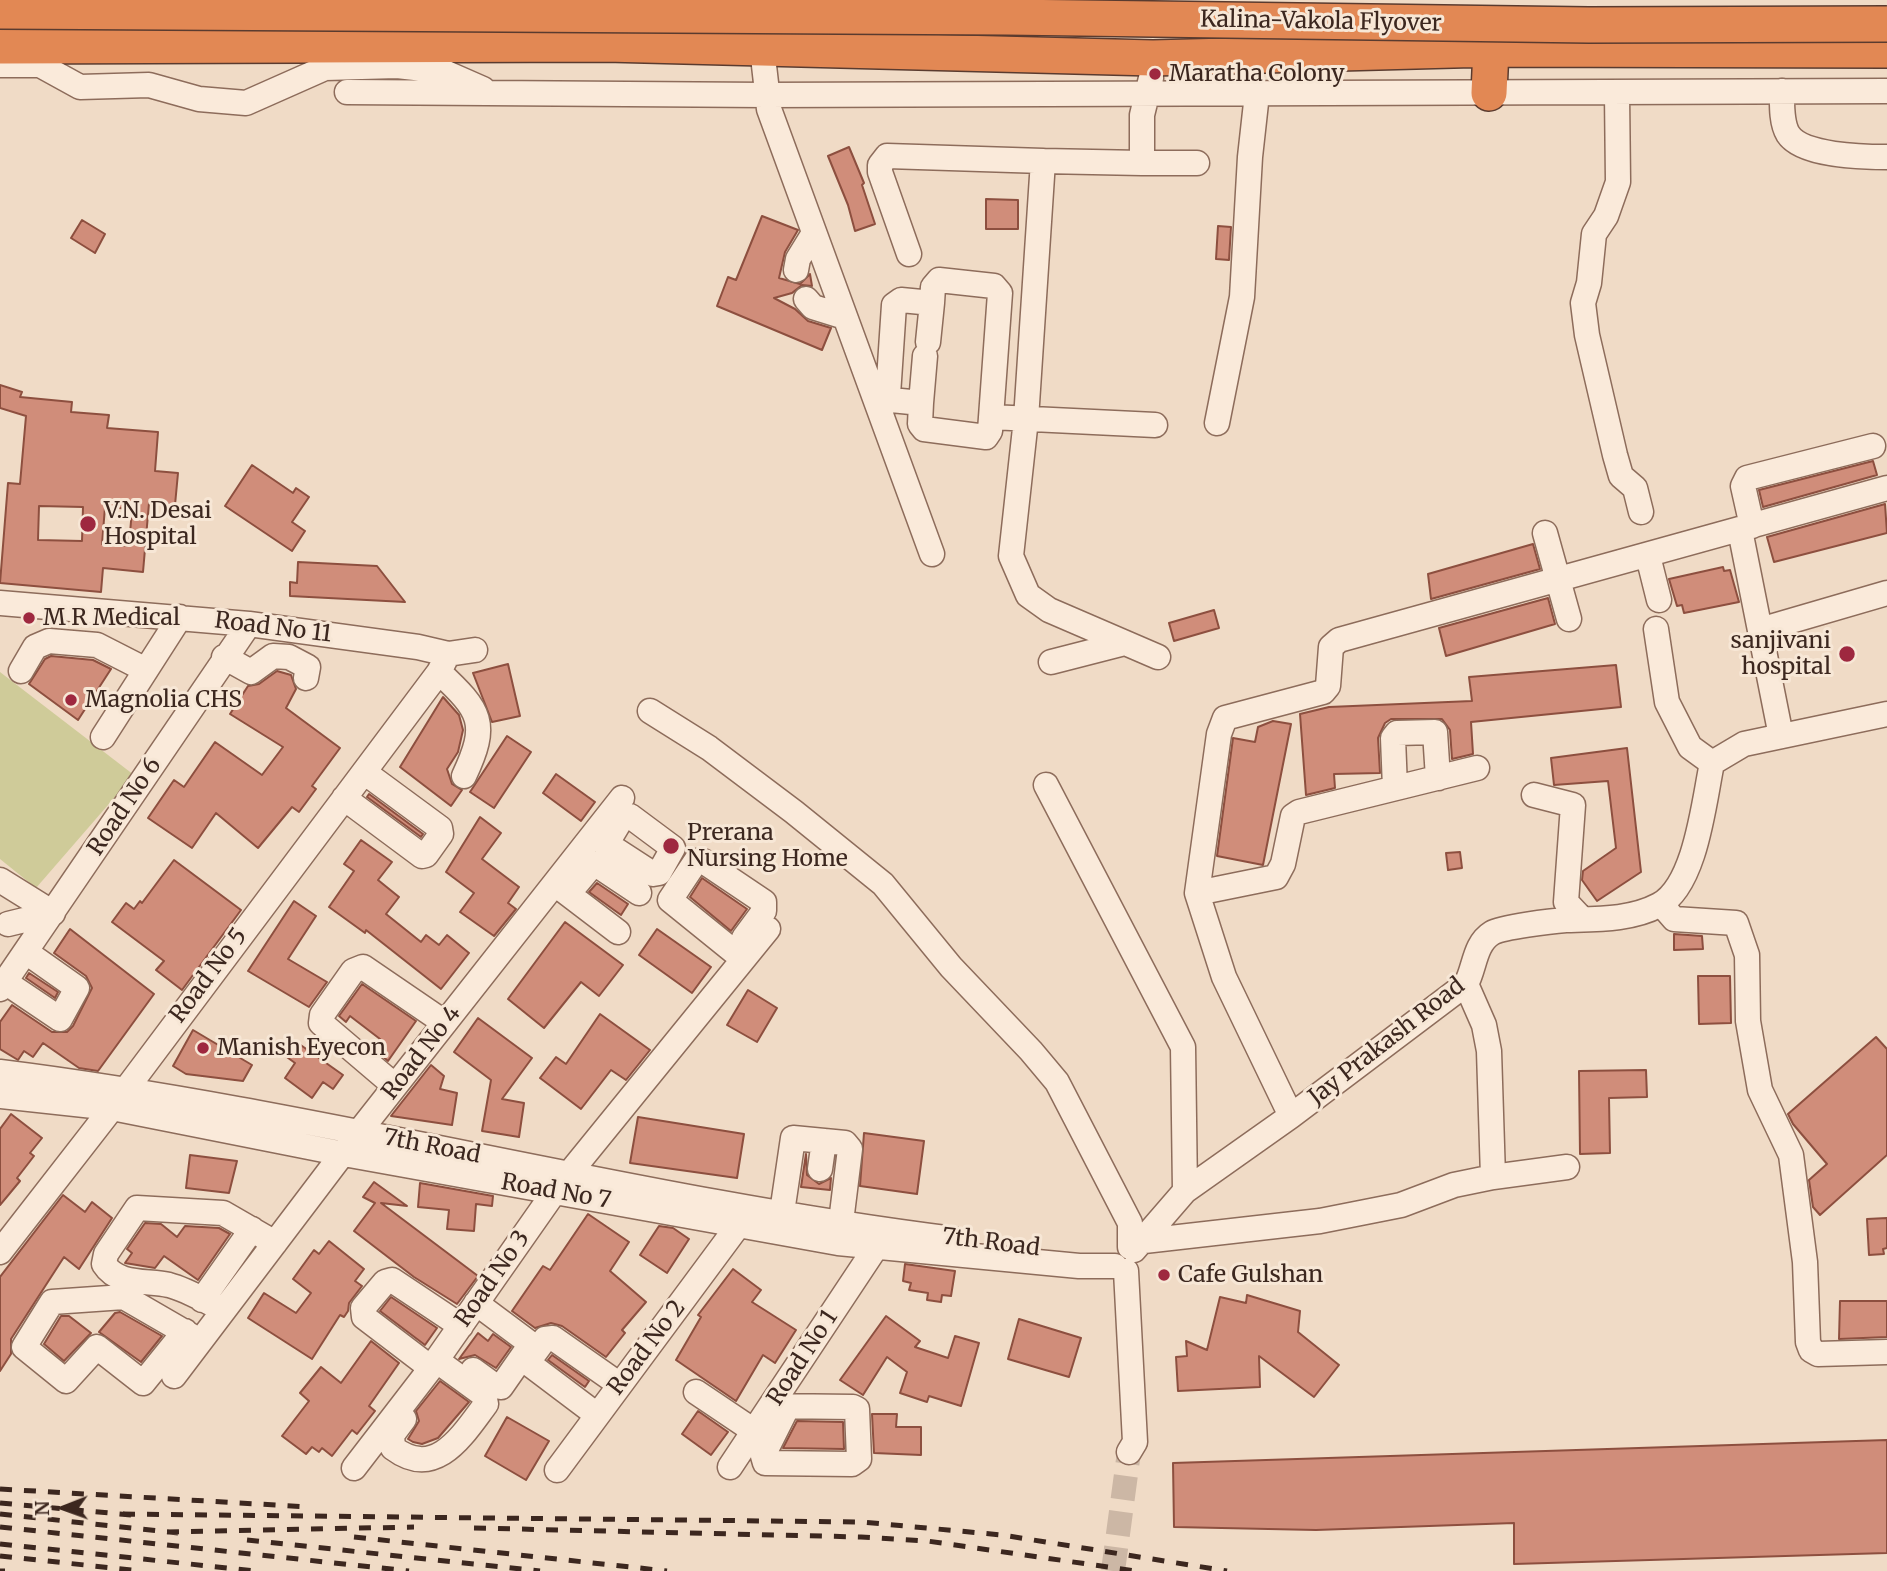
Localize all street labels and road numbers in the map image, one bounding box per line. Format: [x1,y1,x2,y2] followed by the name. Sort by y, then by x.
[1200,6,1442,38] street label: Kalina-Vakola Flyover
[213,607,333,649] street label: Road No 11
[82,753,168,861] street label: Road No 6
[165,923,253,1029] street label: Road No 5
[1304,973,1470,1111] street label: Jay Prakash Road
[377,1000,467,1106] street label: Road No 4
[381,1124,483,1170] street label: 7th Road
[499,1169,613,1215] street label: Road No 7
[941,1223,1041,1263] street label: 7th Road
[450,1226,536,1332] street label: Road No 3
[602,1295,692,1401] street label: Road No 2
[762,1305,844,1411] street label: Road No 1

